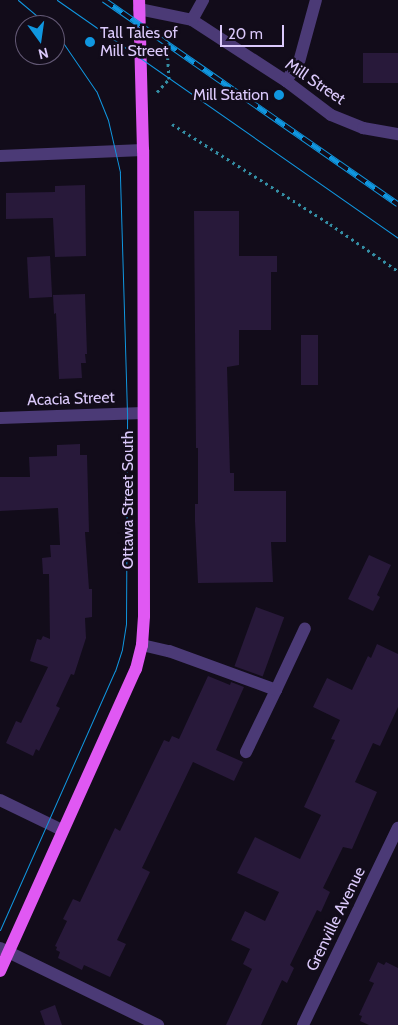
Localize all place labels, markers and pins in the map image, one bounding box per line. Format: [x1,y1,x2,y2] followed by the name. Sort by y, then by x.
[100,23,178,61] place label: Tall Tales of Mill Street
[84,36,96,48] marker: Tall Tales of Mill Street
[193,85,269,105] place label: Mill Station
[273,89,285,101] marker: Mill Station

